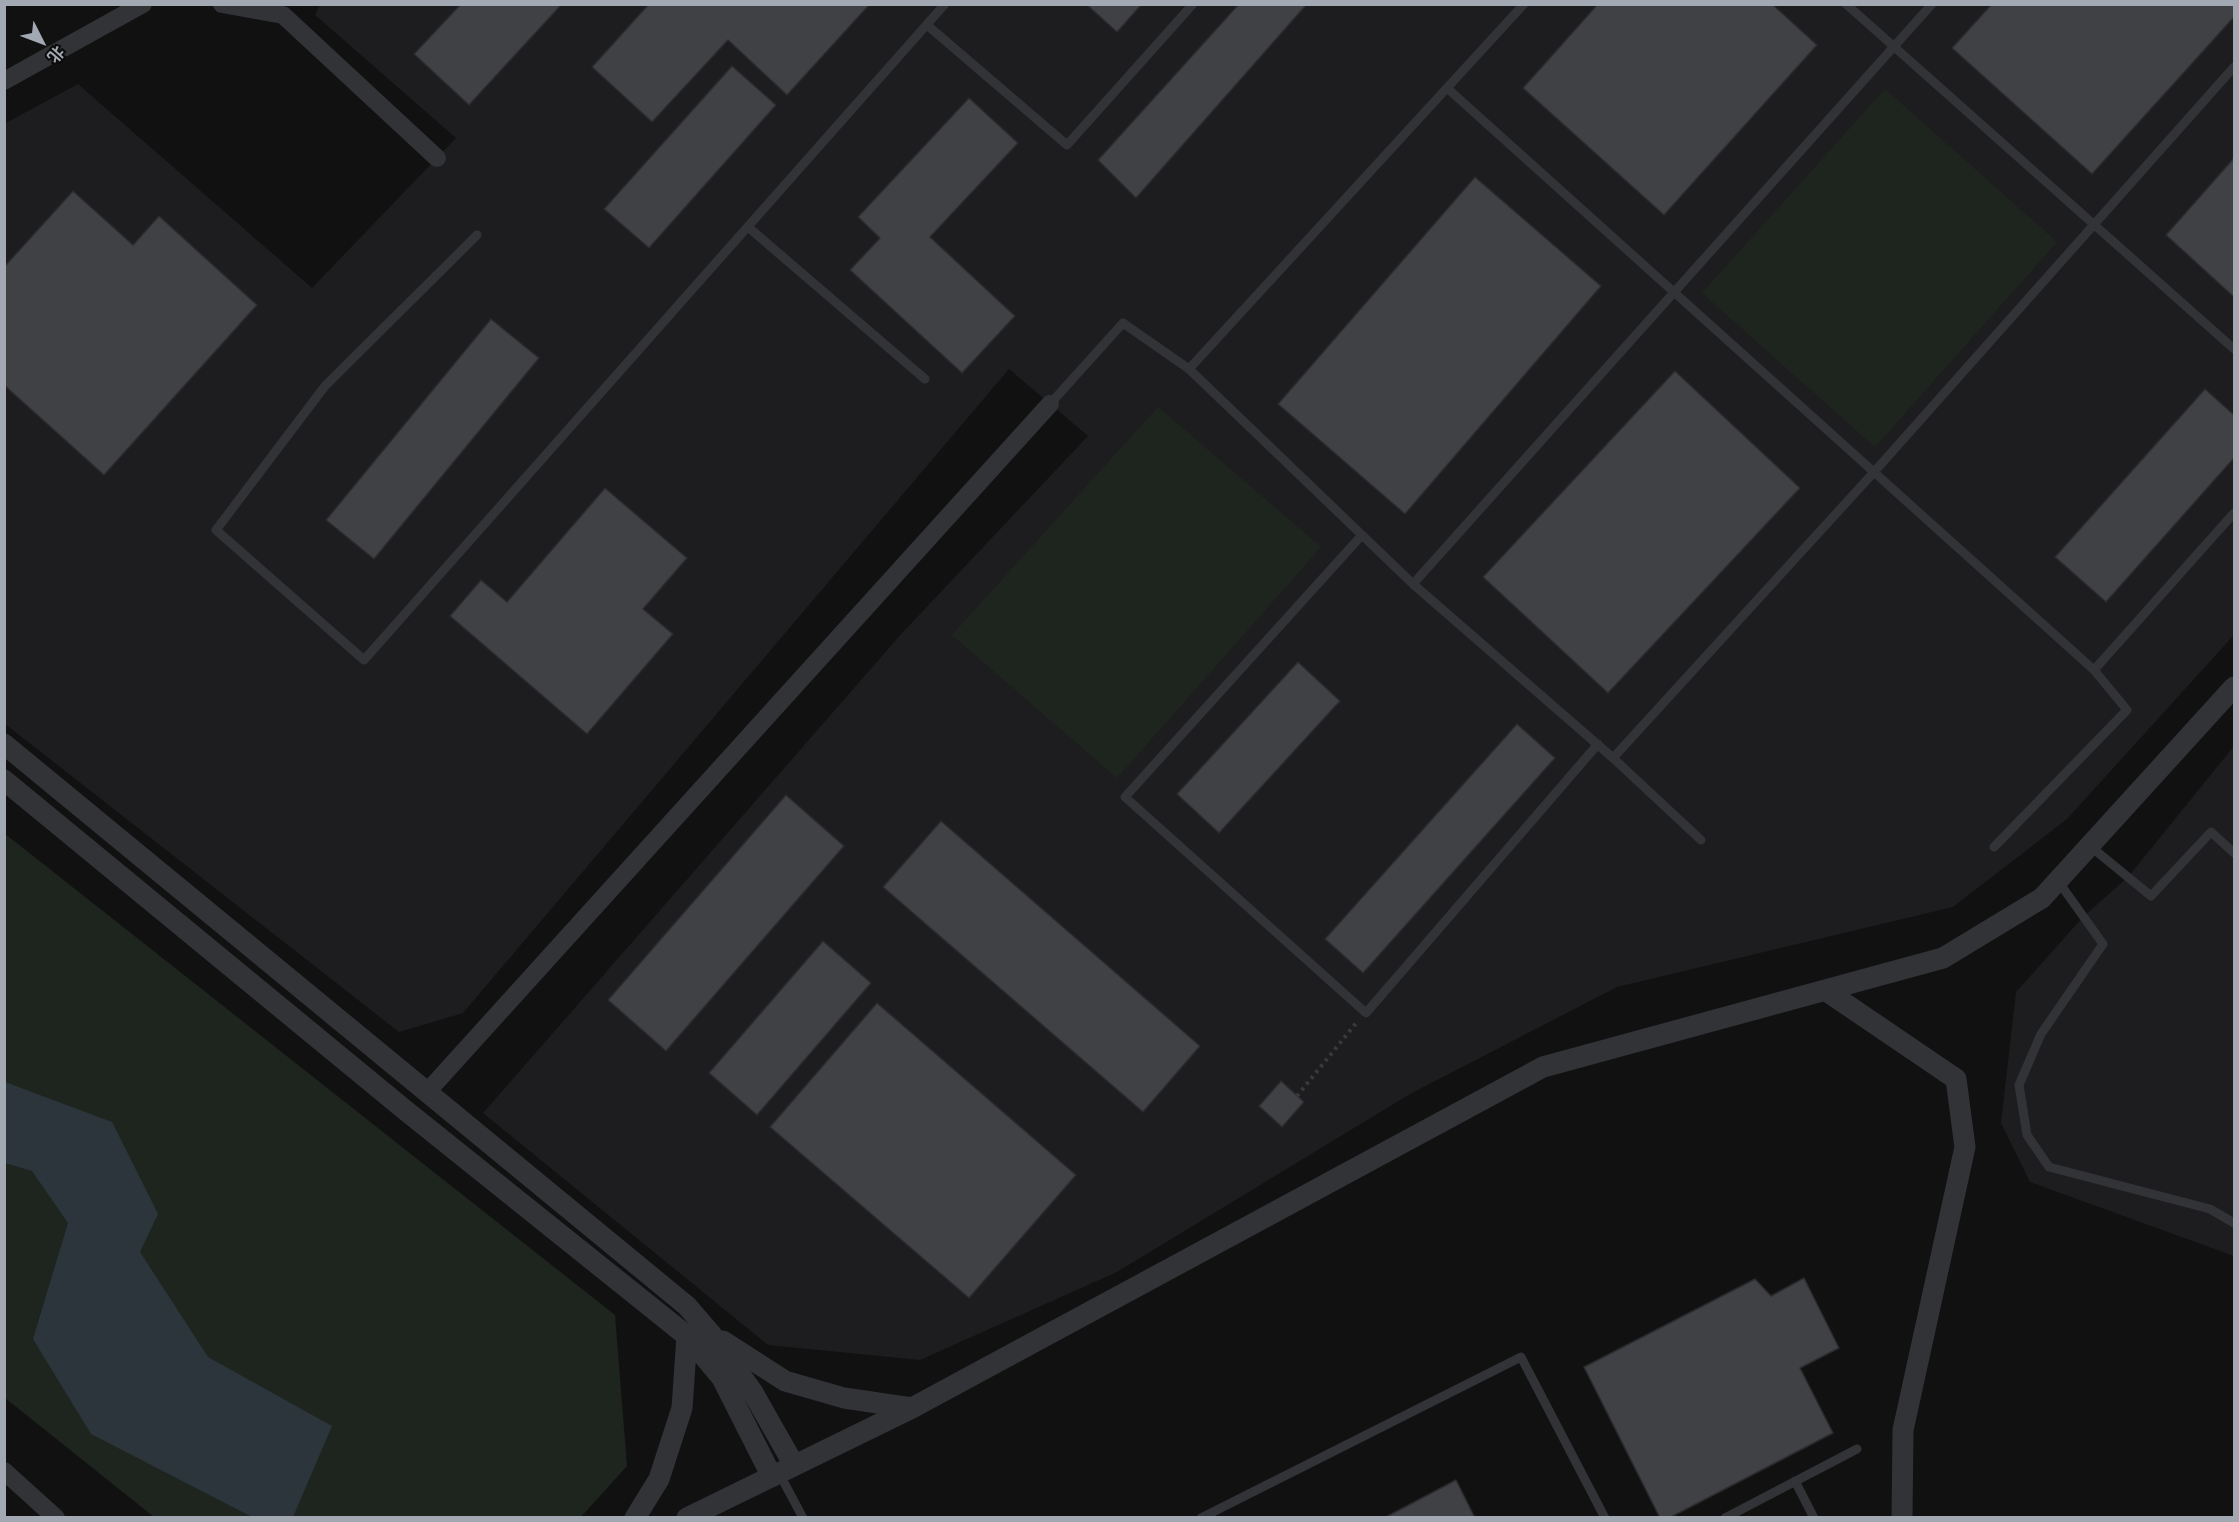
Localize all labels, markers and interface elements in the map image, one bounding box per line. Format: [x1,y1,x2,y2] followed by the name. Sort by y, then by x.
[12,12,72,72] north arrow
[43,41,69,67] text: 北

